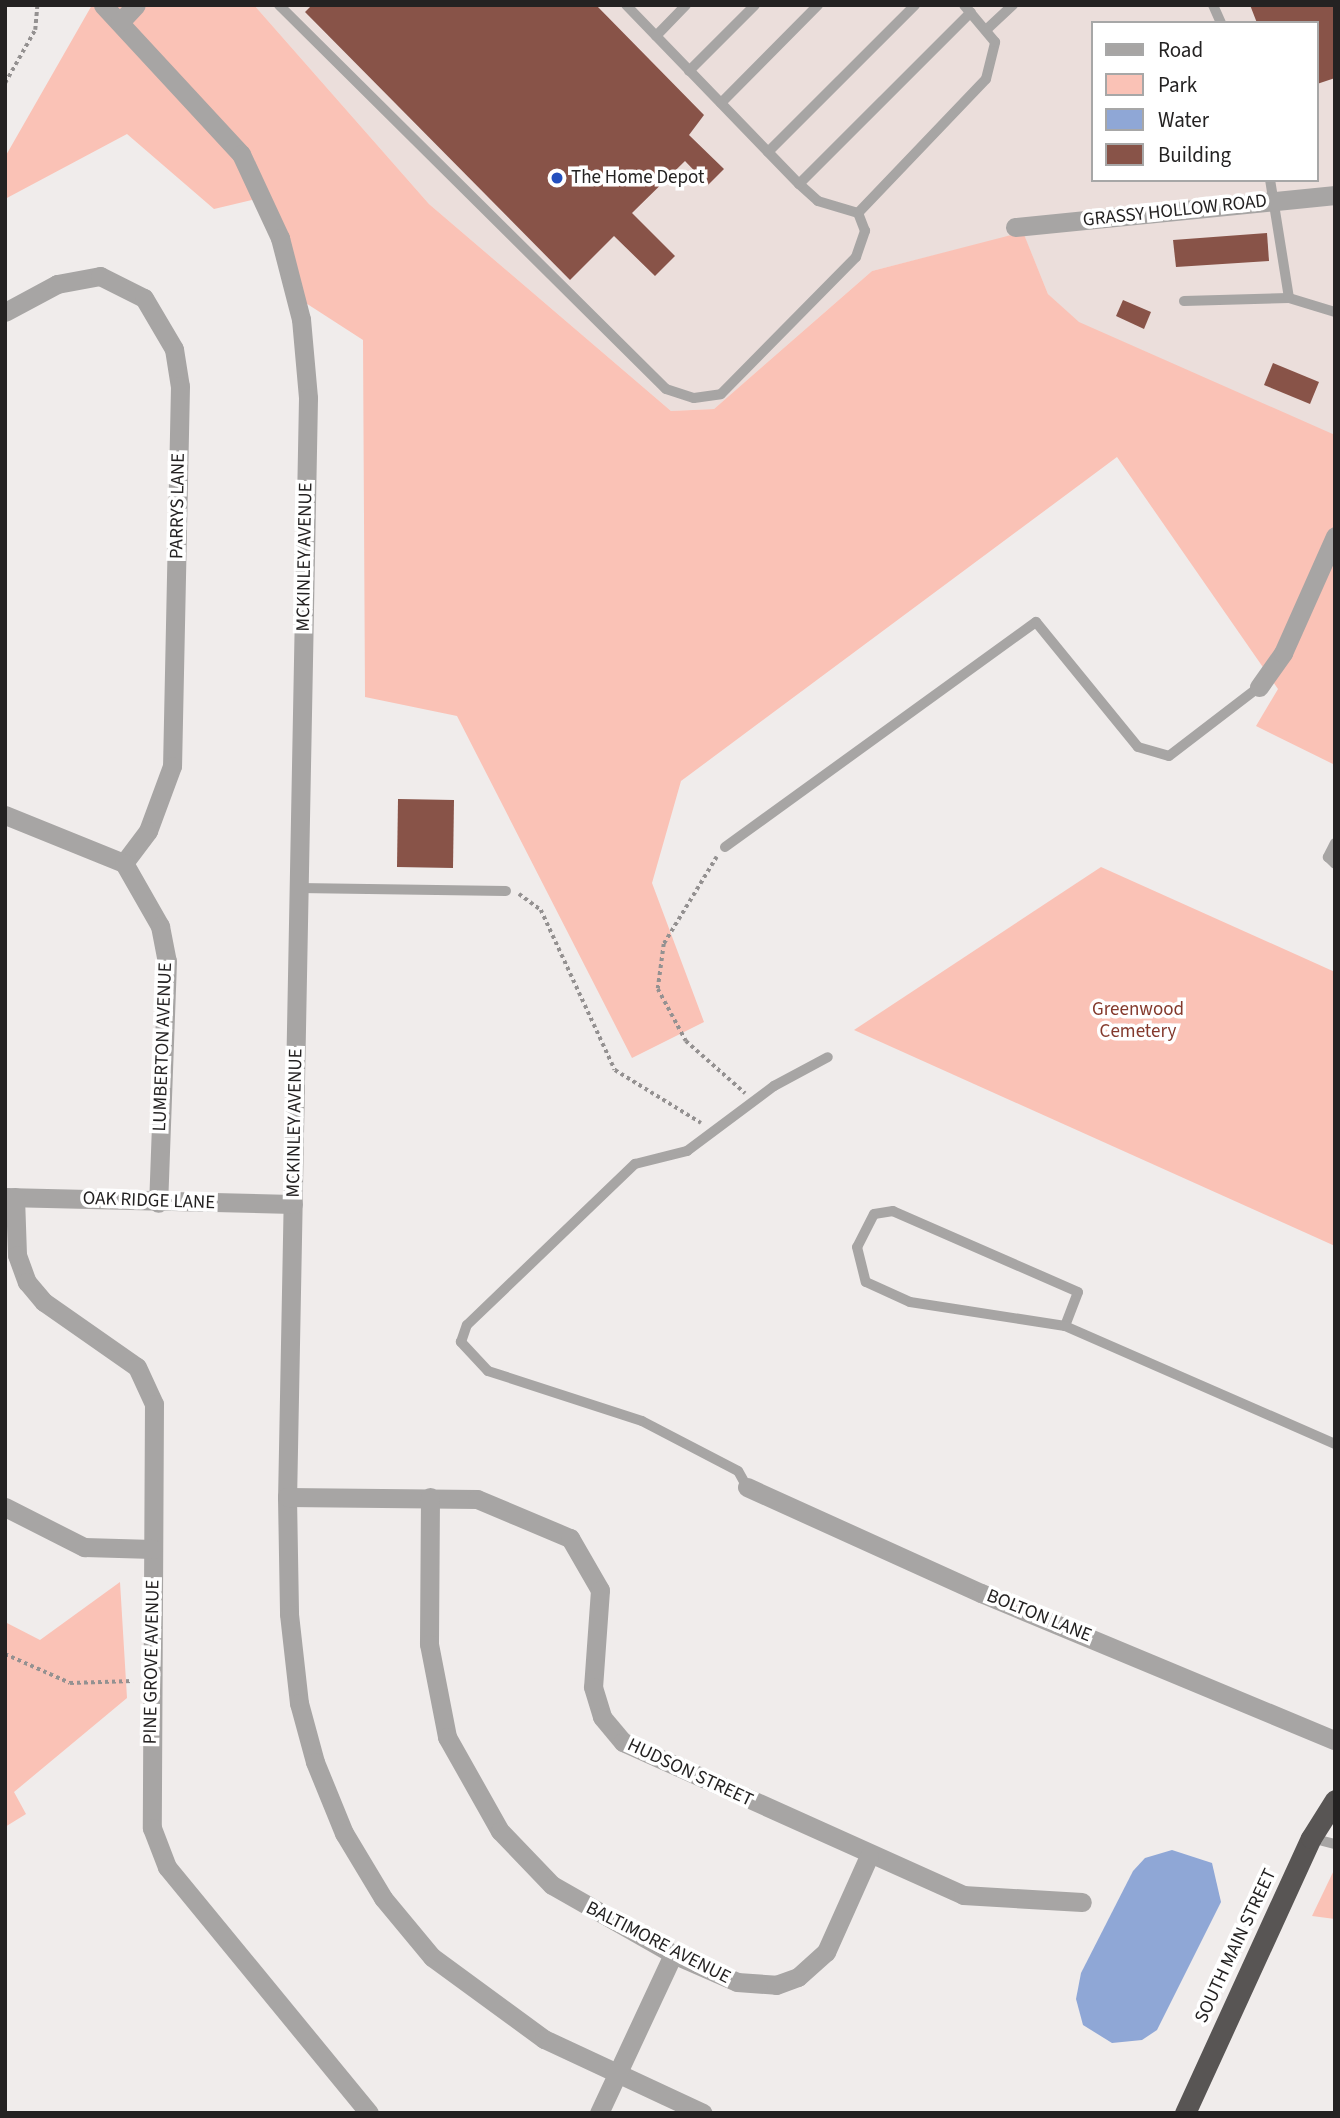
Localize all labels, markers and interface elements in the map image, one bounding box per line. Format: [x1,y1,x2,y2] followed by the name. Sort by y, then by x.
[1092,21,1319,182] legend
[1158,35,1203,65] text: Road
[1158,70,1197,100] text: Park
[1158,105,1209,135] text: Water
[1158,140,1231,170] text: Building
[571,167,704,189] place label: The Home Depot
[549,170,565,186] marker: The Home Depot
[1082,190,1268,232] street label: GRASSY HOLLOW ROAD
[166,453,190,559] street label: PARRYS LANE
[292,482,318,632] street label: MCKINLEY AVENUE
[149,962,177,1132] street label: LUMBERTON AVENUE
[1092,999,1184,1043] park label: Greenwood Cemetery
[282,1048,308,1198] street label: MCKINLEY AVENUE
[82,1187,216,1215] street label: OAK RIDGE LANE
[139,1579,165,1745] street label: PINE GROVE AVENUE
[983,1585,1095,1647] street label: BOLTON LANE
[623,1734,757,1812] street label: HUDSON STREET
[1190,1865,1282,2027] street label: SOUTH MAIN STREET
[582,1897,734,1989] street label: BALTIMORE AVENUE

